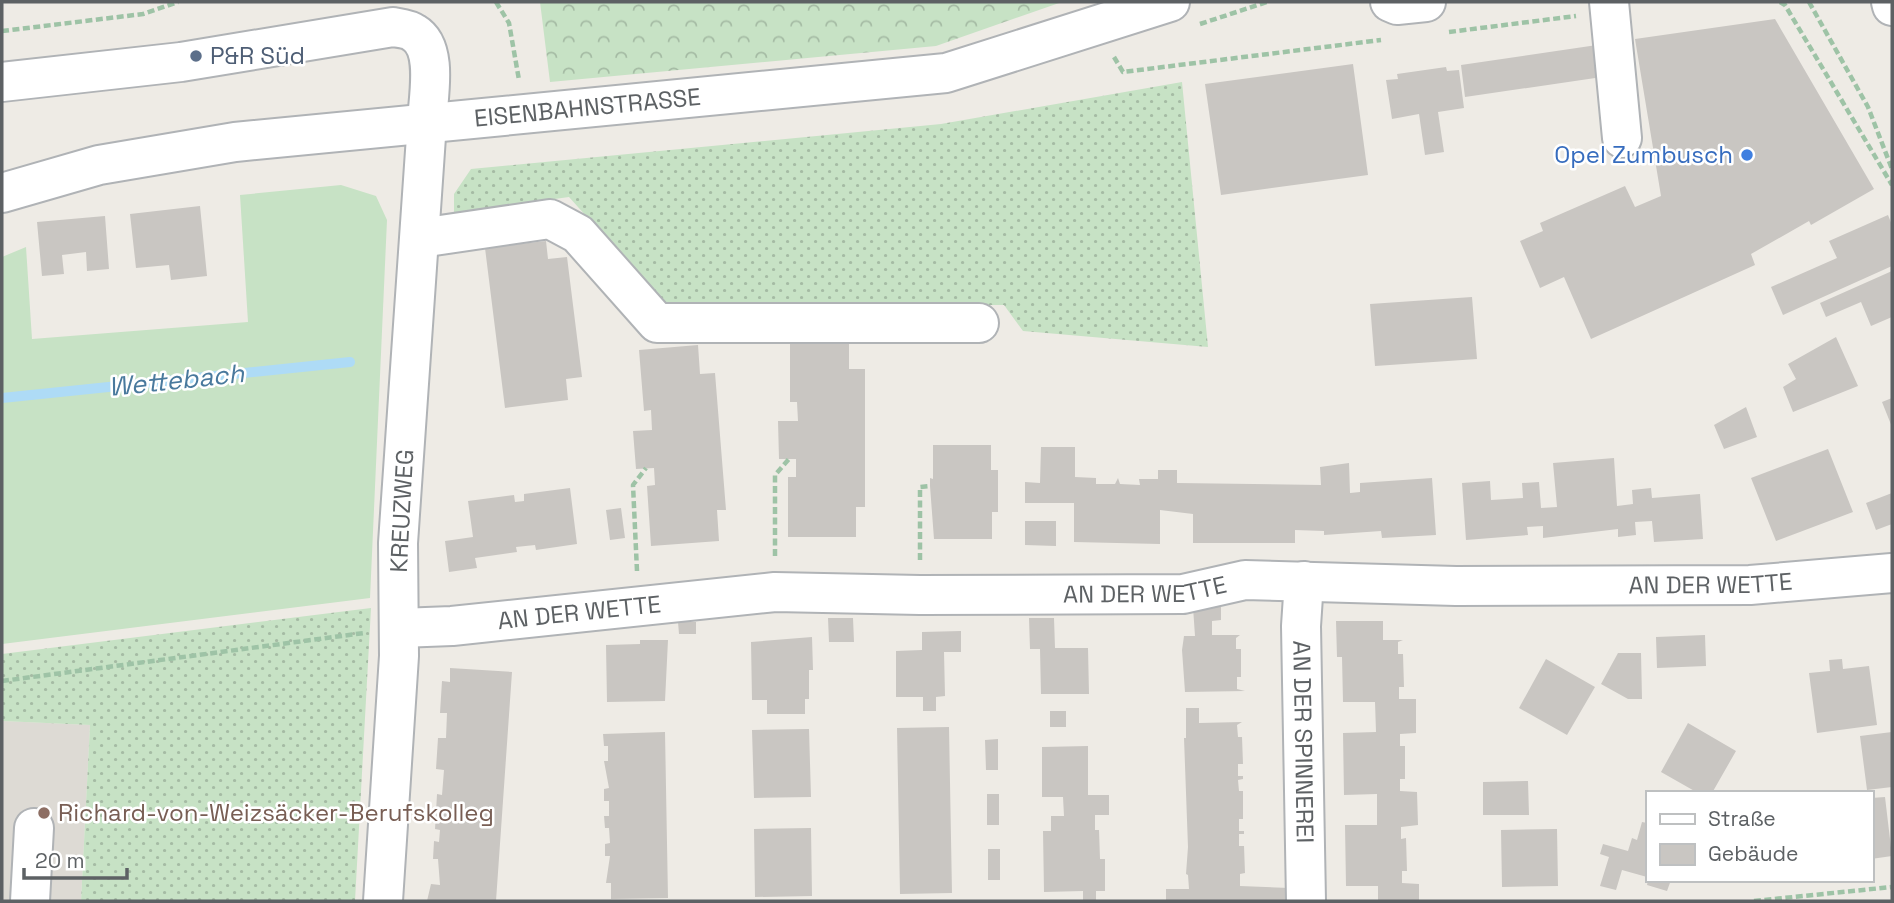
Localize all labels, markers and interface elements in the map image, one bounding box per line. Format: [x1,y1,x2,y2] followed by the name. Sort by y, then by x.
[210,40,305,71] place label: P&R Süd
[188,48,204,64] marker: P&R Süd
[473,81,702,134] street label: EISENBAHNSTRASSE
[1554,139,1733,170] place label: Opel Zumbusch
[1739,147,1755,163] marker: Opel Zumbusch
[106,356,247,404] water label: Wettebach
[383,449,420,573] street label: KREUZWEG
[1628,565,1794,600] street label: AN DER WETTE
[1063,569,1229,609] street label: AN DER WETTE
[496,588,662,636] street label: AN DER WETTE
[1286,640,1321,844] street label: AN DER SPINNEREI
[1646,791,1873,882] legend
[58,797,494,828] place label: Richard-von-Weizsäcker-Berufskolleg
[36,805,52,821] marker: Richard-von-Weizsäcker-Berufskolleg
[1708,805,1776,832] text: Straße
[24,836,128,880] scale bar
[1708,840,1798,867] text: Gebäude
[35,847,85,874] text: 20 m

